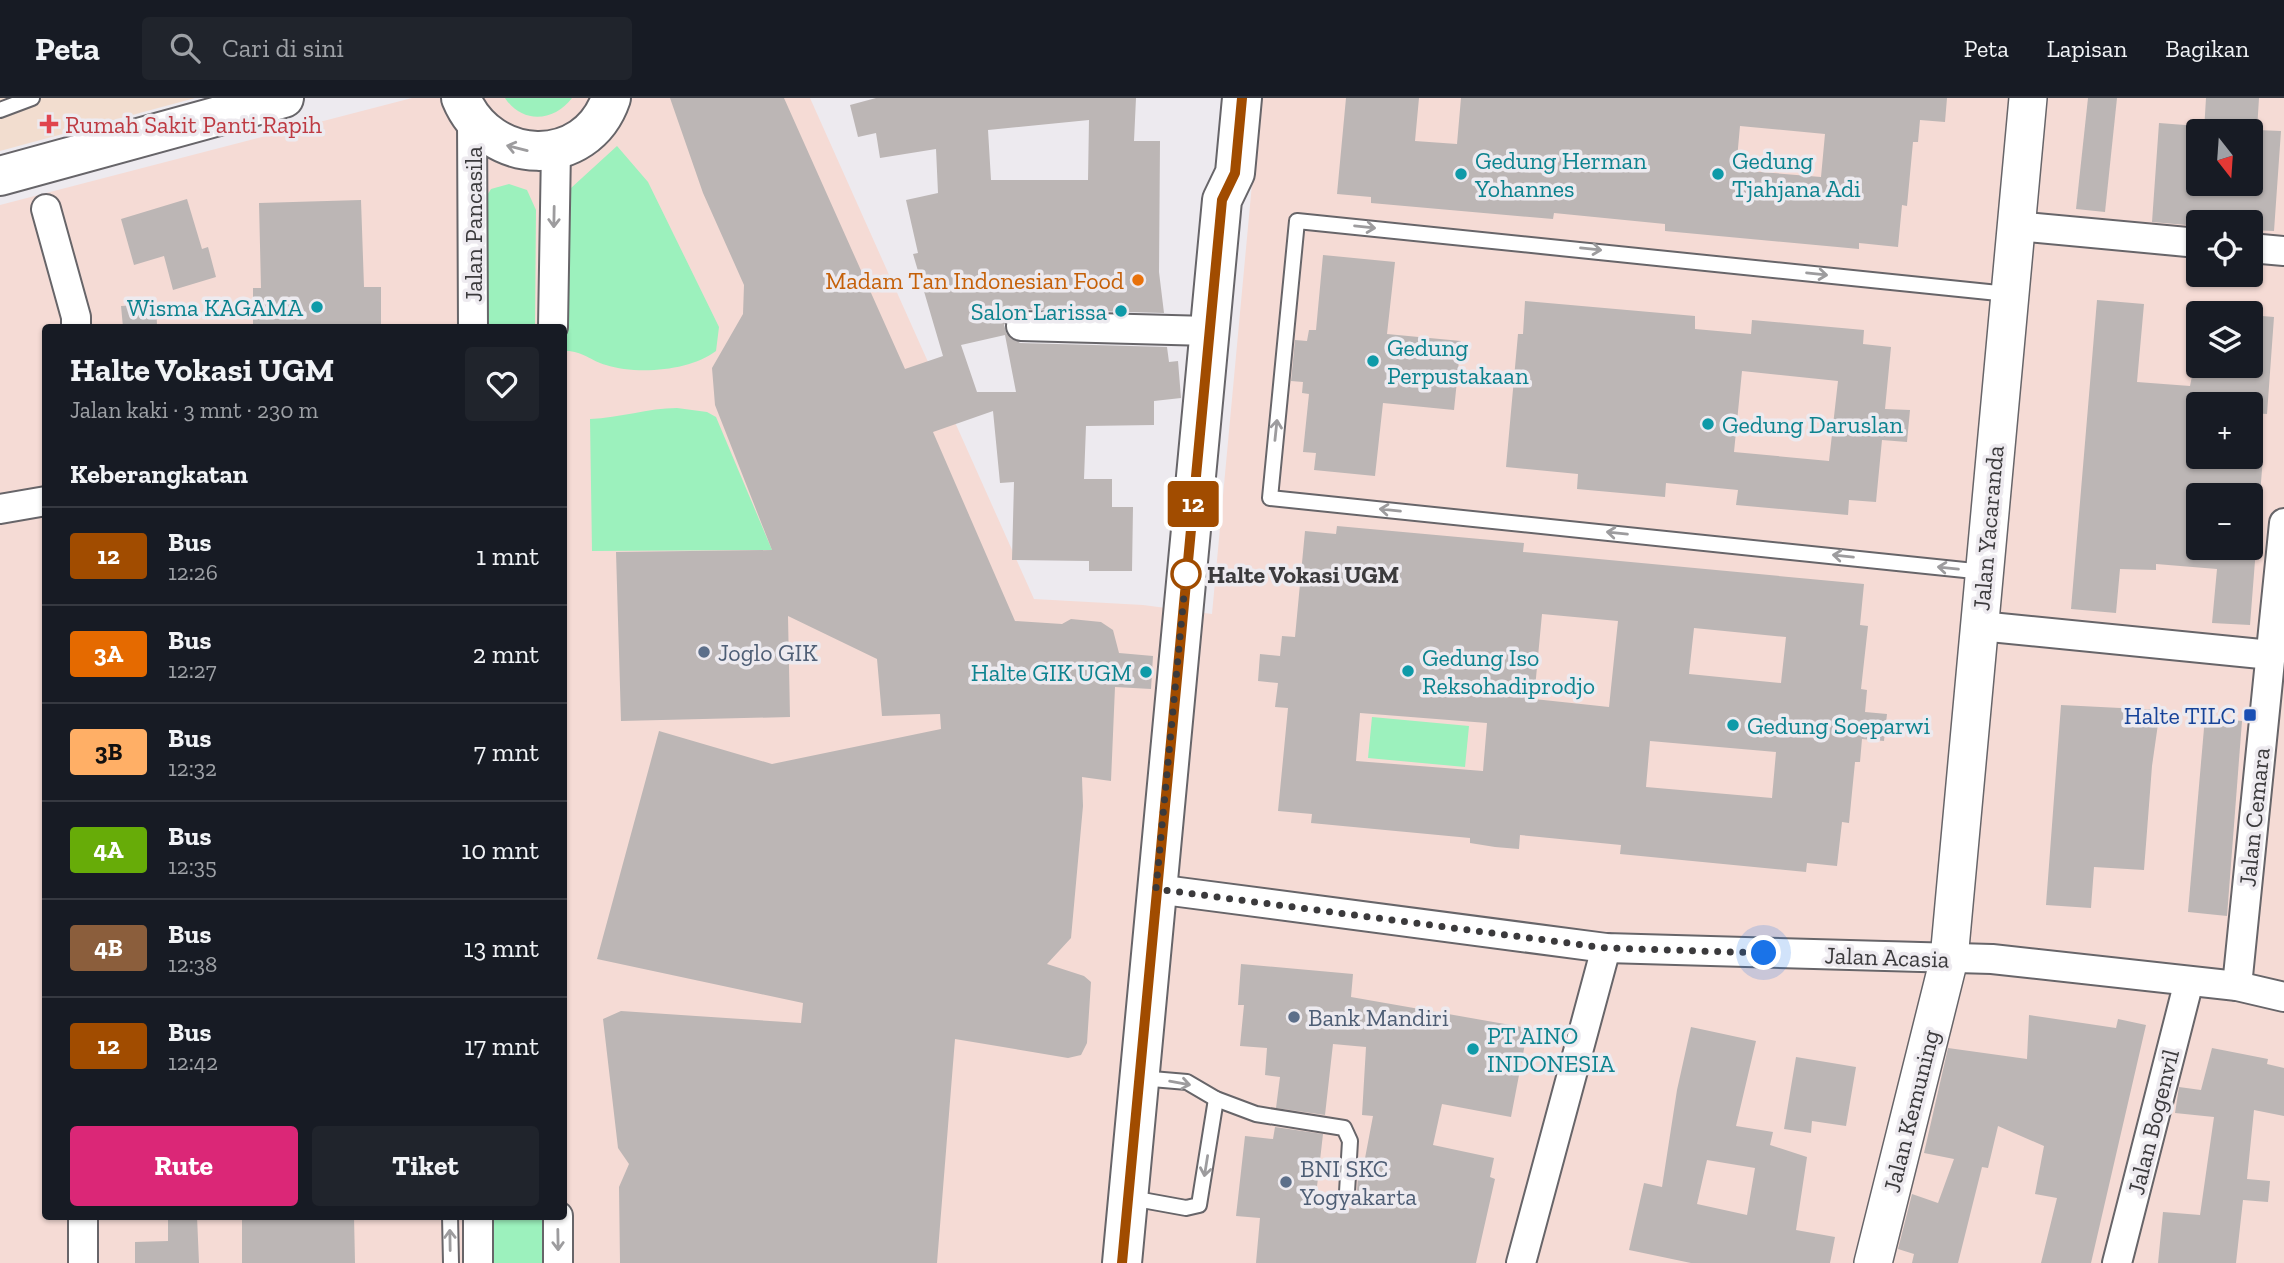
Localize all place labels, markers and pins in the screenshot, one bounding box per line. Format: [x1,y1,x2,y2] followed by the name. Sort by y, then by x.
[65,110,323,139] place label: Rumah Sakit Panti Rapih
[39,114,59,134] marker: Rumah Sakit Panti Rapih
[1474,146,1647,203] place label: Gedung Herman Yohannes
[1732,146,1861,203] place label: Gedung Tjahjana Adi
[1453,166,1469,182] marker: Gedung Herman Yohannes
[1710,166,1726,182] marker: Gedung Tjahjana Adi
[825,266,1124,295] place label: Madam Tan Indonesian Food
[1130,272,1146,288] marker: Madam Tan Indonesian Food
[127,293,303,322] place label: Wisma KAGAMA
[971,297,1107,326] place label: Salon Larissa
[309,299,325,315] marker: Wisma KAGAMA
[1113,303,1129,319] marker: Salon Larissa
[1387,333,1529,390] place label: Gedung Perpustakaan
[1365,353,1381,369] marker: Gedung Perpustakaan
[1722,410,1903,439] place label: Gedung Daruslan
[1700,416,1716,432] marker: Gedung Daruslan
[1171,559,1201,589] marker: Halte Vokasi UGM
[1207,560,1399,589] place label: Halte Vokasi UGM
[718,638,818,667] place label: Joglo GIK
[1422,643,1595,700] place label: Gedung Iso Reksohadiprodjo
[696,644,712,660] marker: Joglo GIK
[971,658,1132,687] place label: Halte GIK UGM
[1400,663,1416,679] marker: Gedung Iso Reksohadiprodjo
[1138,664,1154,680] marker: Halte GIK UGM
[2124,701,2236,730] place label: Halte TILC
[2242,707,2258,723] marker: Halte TILC
[1747,711,1930,740] place label: Gedung Soeparwi
[1725,717,1741,733] marker: Gedung Soeparwi
[1308,1003,1449,1032] place label: Bank Mandiri
[1286,1009,1302,1025] marker: Bank Mandiri
[1487,1021,1615,1078] place label: PT AINO INDONESIA
[1465,1041,1481,1057] marker: PT AINO INDONESIA
[1299,1154,1417,1211] place label: BNI SKC Yogyakarta
[1278,1174,1294,1190] marker: BNI SKC Yogyakarta

